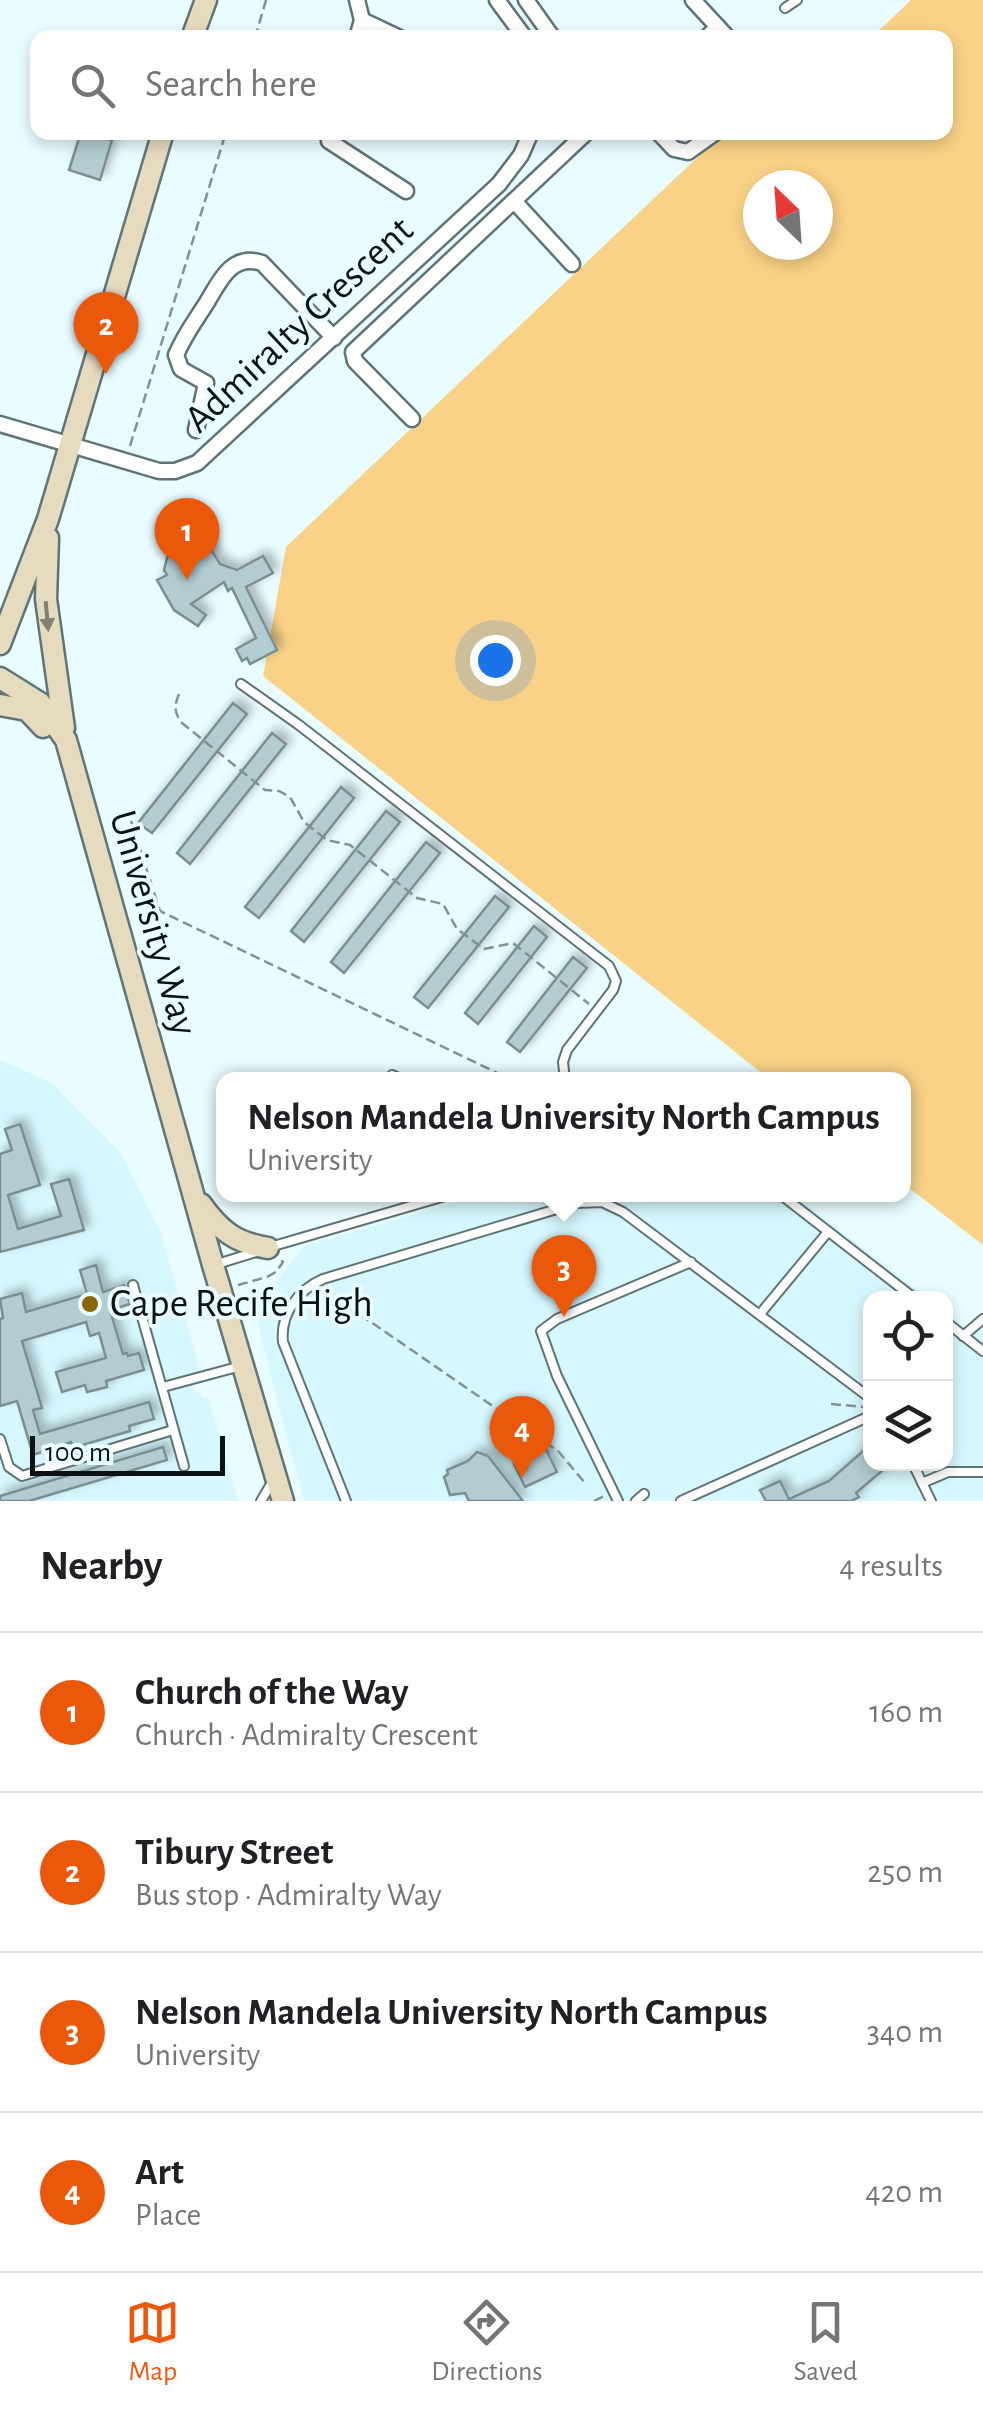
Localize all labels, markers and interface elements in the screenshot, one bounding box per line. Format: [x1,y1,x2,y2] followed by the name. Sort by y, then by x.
[30,30,953,140] search box
[65,58,120,113] icon: search
[145,66,317,104] text: Search here
[743,170,833,260] north arrow
[177,209,421,440] street label: Admiralty Crescent
[74,292,138,374] pin: 2
[154,498,220,580] pin: 1
[40,601,56,632] one-way arrow
[470,635,521,686] your location
[102,806,204,1040] street label: University Way
[216,1072,911,1202] popup
[247,1099,880,1137] text: Nelson Mandela University North Campus
[247,1144,373,1176] text: University
[532,1234,596,1317] pin: 3
[110,1284,373,1324] place label: Cape Recife High
[863,1291,953,1471] map controls
[863,1291,953,1381] button: locate
[79,1293,101,1315] marker: Cape Recife High
[863,1381,953,1471] button: layers
[490,1396,554,1478] pin: 4
[30,1431,225,1476] scale bar
[45,1439,111,1467] text: 100 m
[40,1545,163,1587] text: Nearby
[839,1550,943,1582] text: 4 results
[135,1674,409,1712] text: Church of the Way
[67,1696,78,1728] text: 1
[869,1696,943,1728] text: 160 m
[135,1719,478,1751] text: Church · Admiralty Crescent
[135,1834,333,1872] text: Tibury Street
[65,1856,80,1888] text: 2
[867,1856,943,1888] text: 250 m
[135,1879,442,1911] text: Bus stop · Admiralty Way
[135,1994,767,2032] text: Nelson Mandela University North Campus
[66,2016,79,2048] text: 3
[867,2016,943,2048] text: 340 m
[135,2039,260,2071] text: University
[135,2154,184,2192] text: Art
[64,2176,81,2208] text: 4
[865,2176,943,2208] text: 420 m
[135,2199,201,2231] text: Place
[125,2295,180,2389] tab: Map
[431,2295,543,2389] tab: Directions
[794,2295,858,2389] tab: Saved

